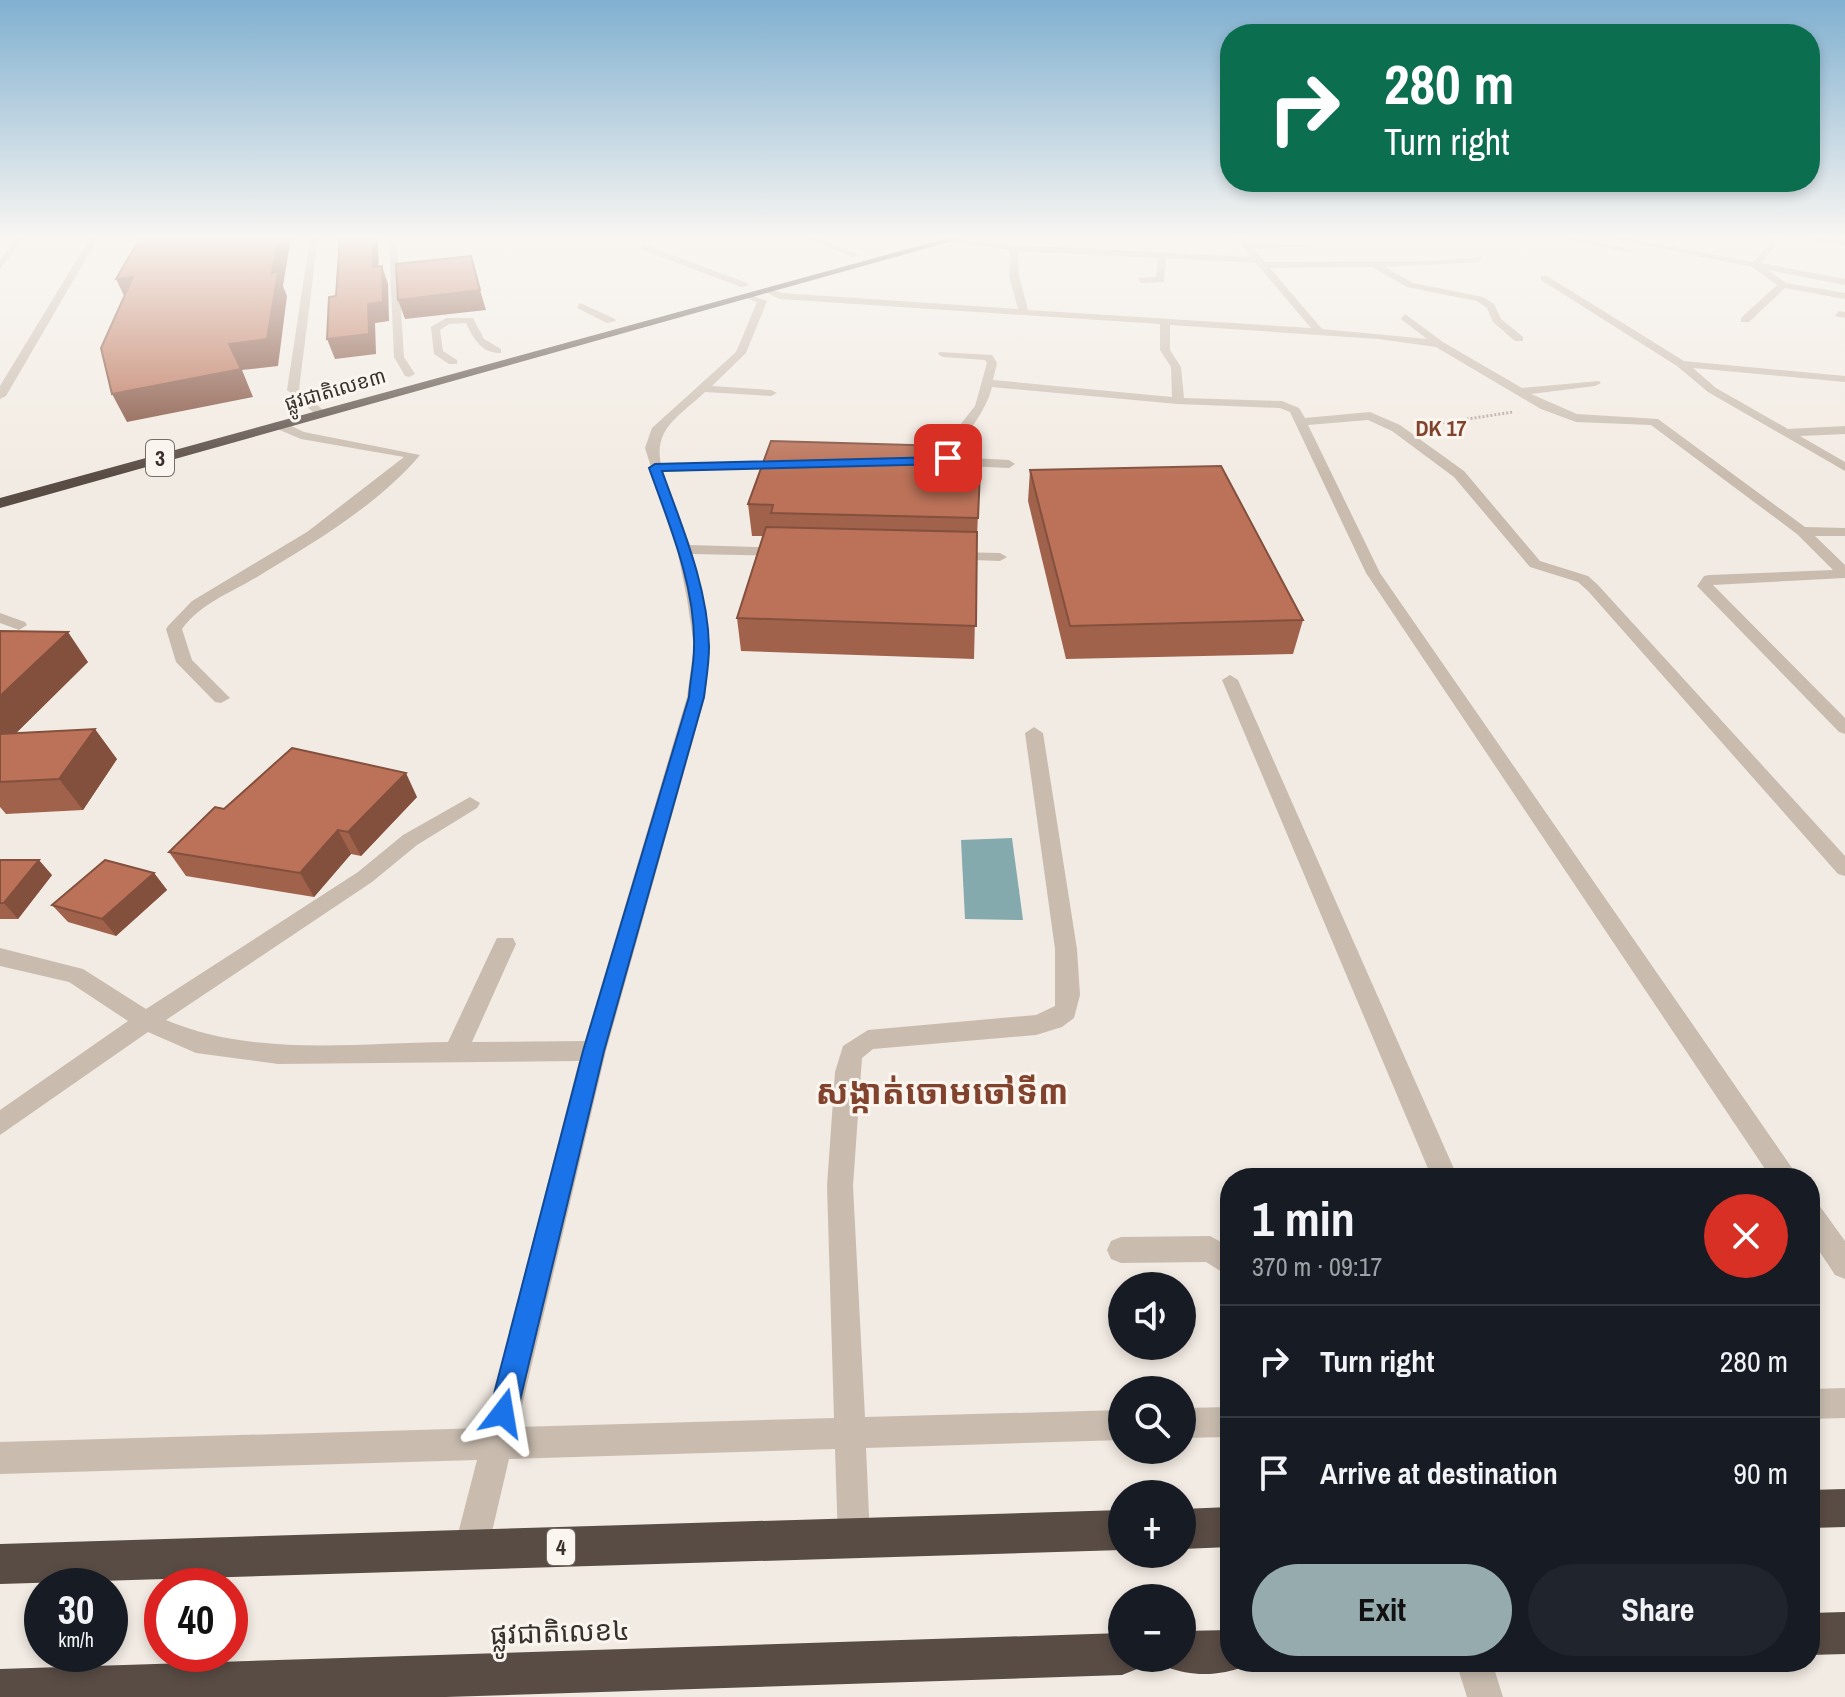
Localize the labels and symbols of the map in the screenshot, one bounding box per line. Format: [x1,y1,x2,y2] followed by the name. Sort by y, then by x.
[281,362,391,422] street label: ផ្លូវជាតិលេខ៣
[1415,413,1467,443] district label: DK 17
[914,424,982,492] pin
[146,440,174,476] road number: 3
[815,1069,1069,1115] district label: សង្កាត់ចោមចៅទី៣
[461,1371,545,1455] position arrow
[547,1529,575,1565] road number: 4
[144,1568,248,1672] speed limit sign: 40
[489,1611,631,1660] street label: ផ្លូវជាតិលេខ៤

